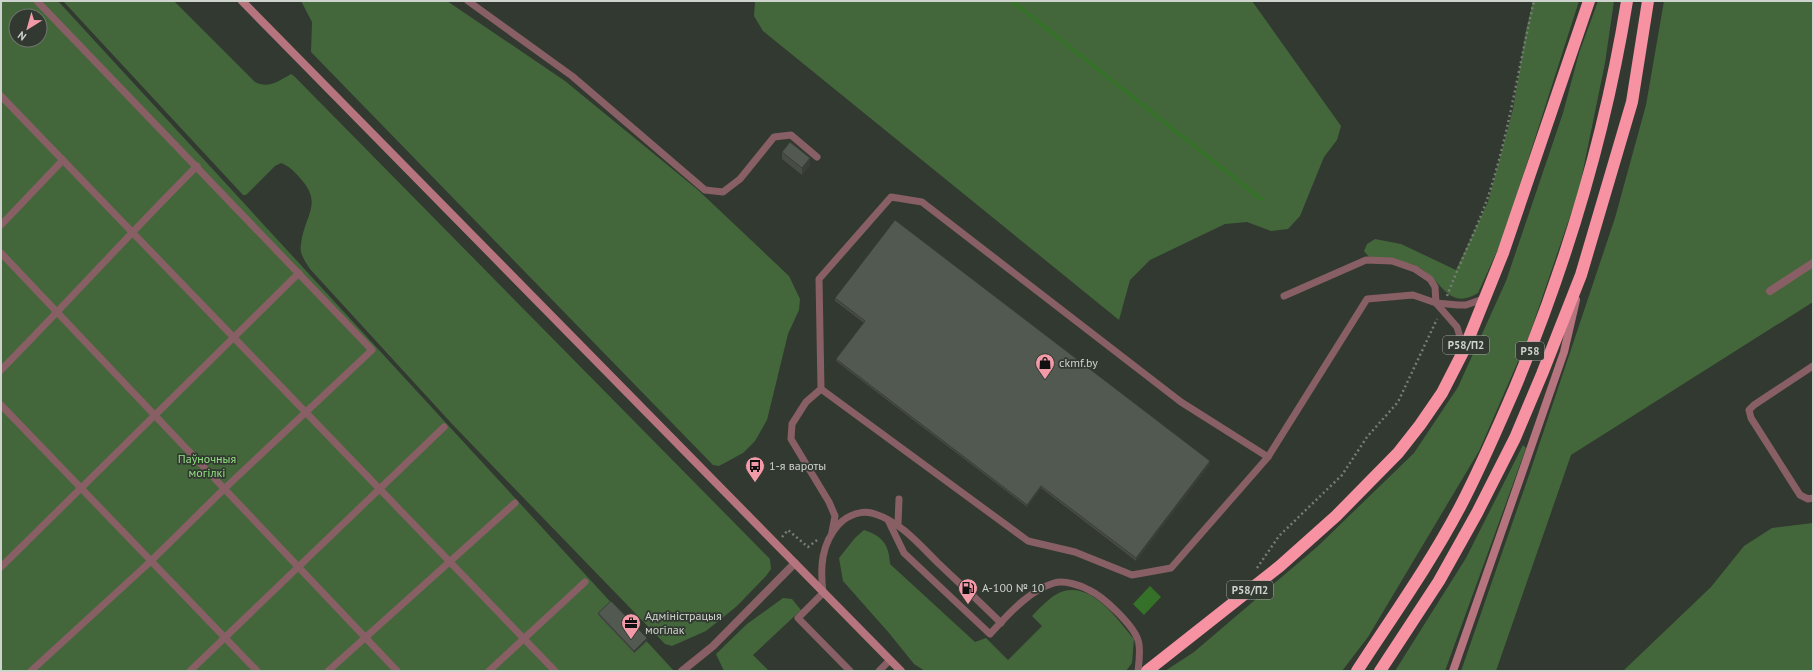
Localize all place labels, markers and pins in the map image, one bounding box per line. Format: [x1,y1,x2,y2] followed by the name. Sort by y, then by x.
[1034,352,1056,380] shop icon: ckmf.by
[1059,355,1098,370] place label: ckmf.by
[744,455,766,483] bus stop icon: 1-я вароты
[769,458,826,473] place label: 1-я вароты
[957,577,979,605] fuel station icon: А-100 № 10
[982,580,1045,595] place label: А-100 № 10
[645,608,722,637] place label: Адміністрацыя могілак
[620,612,642,640] office icon: Адміністрацыя могілак

